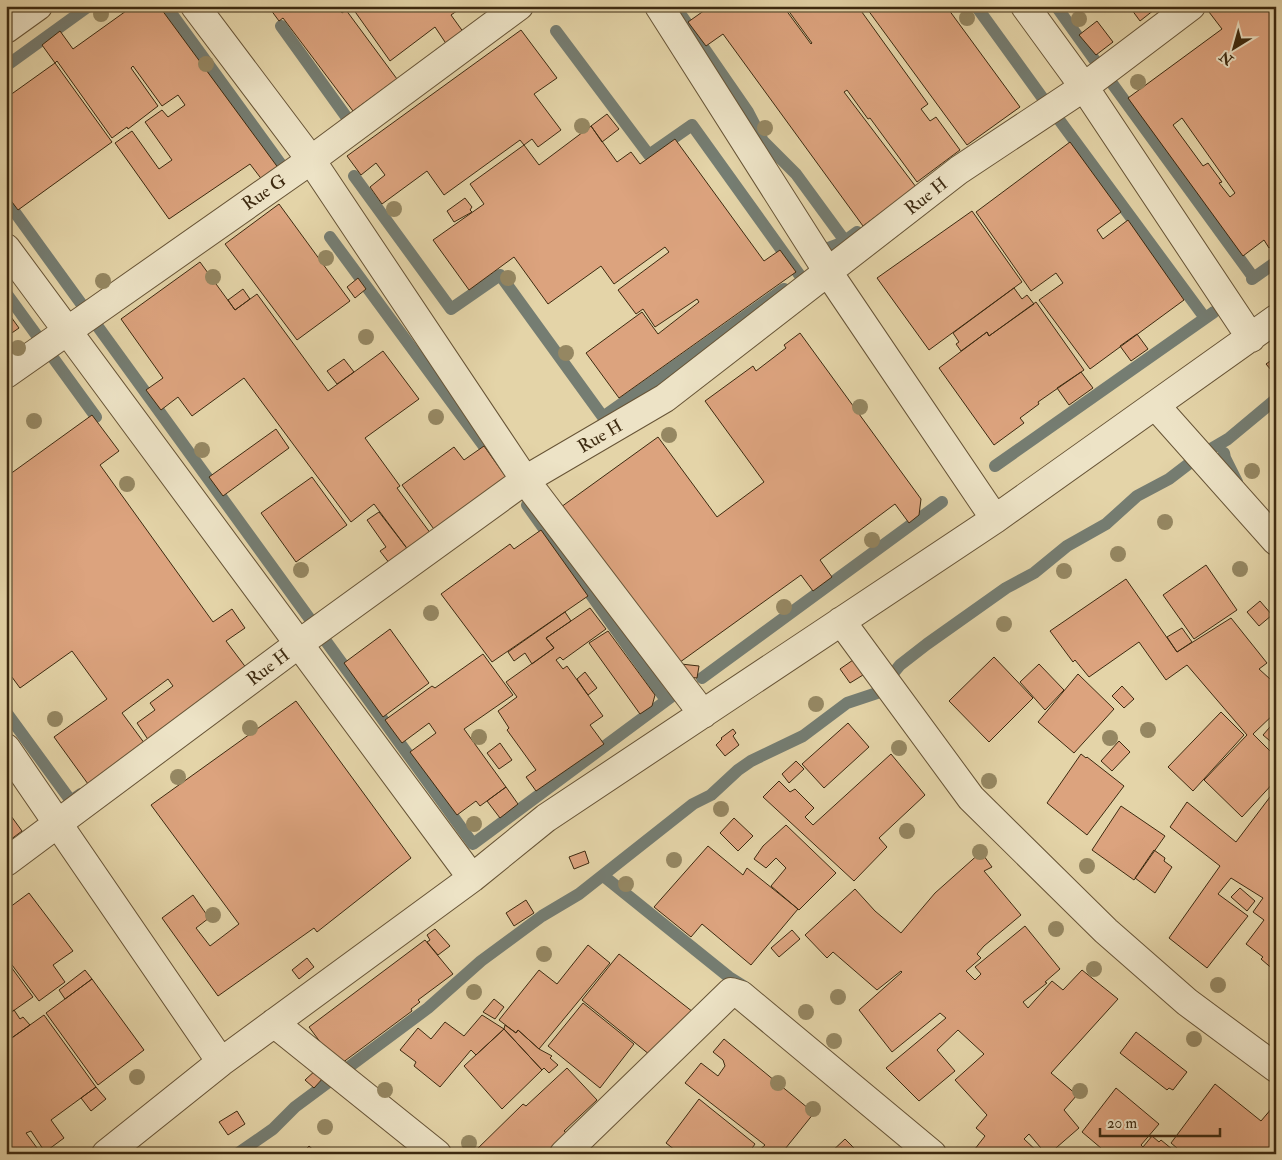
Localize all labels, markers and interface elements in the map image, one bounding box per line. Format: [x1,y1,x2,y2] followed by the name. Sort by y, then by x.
[1210,22,1260,72] north arrow
[1216,47,1237,69] text: N
[238,169,291,216] street label: Rue G
[900,173,952,220] street label: Rue H
[574,414,627,458] street label: Rue H
[242,644,294,691] street label: Rue H
[1100,1105,1220,1137] scale bar
[1107,1114,1137,1133] text: 20 m

